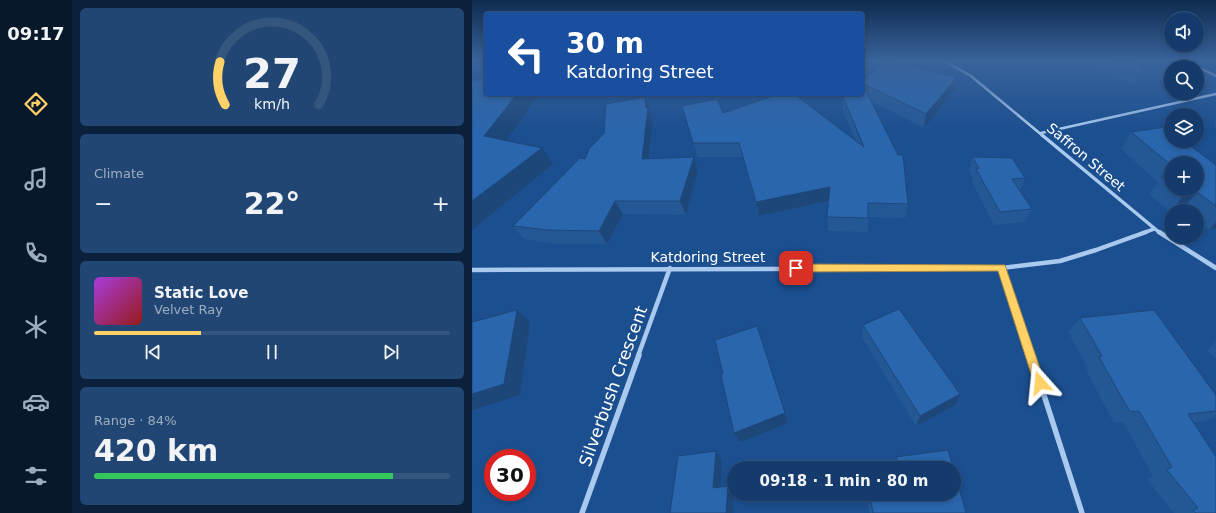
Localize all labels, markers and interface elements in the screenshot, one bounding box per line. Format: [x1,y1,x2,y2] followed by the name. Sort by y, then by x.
[1164,12,1204,244] map controls
[1164,12,1204,52] button: sound
[7,23,65,44] text: 09:17
[566,27,644,60] text: 30 m
[500,28,552,80] icon: left
[243,49,301,98] text: 27
[1164,60,1204,100] button: search
[566,61,714,82] text: Katdoring Street
[22,90,50,118] icon: directions
[254,96,290,112] text: km/h
[1164,108,1204,148] button: layers
[1044,120,1129,195] street label: Saffron Street
[1164,156,1204,196] button: +
[22,165,50,193] icon: music
[94,166,144,181] text: Climate
[244,186,300,221] text: 22°
[94,191,112,216] text: −
[432,191,450,216] text: +
[1164,204,1204,244] button: −
[22,239,50,267] icon: phone
[651,249,766,265] street label: Katdoring Street
[779,251,813,285] pin
[785,257,807,279] icon: arrive
[154,284,248,302] text: Static Love
[154,302,223,317] text: Velvet Ray
[575,303,651,469] street label: Silverbush Crescent
[22,313,50,341] icon: climate
[142,341,164,363] icon: previous
[261,341,283,363] icon: pause
[380,341,402,363] icon: next
[1019,362,1061,404] position arrow
[22,388,50,416] icon: car
[94,413,177,428] text: Range · 84%
[94,433,218,468] text: 420 km
[484,449,536,501] speed limit sign: 30
[22,462,50,490] icon: filters
[760,472,928,490] text: 09:18 · 1 min · 80 m

